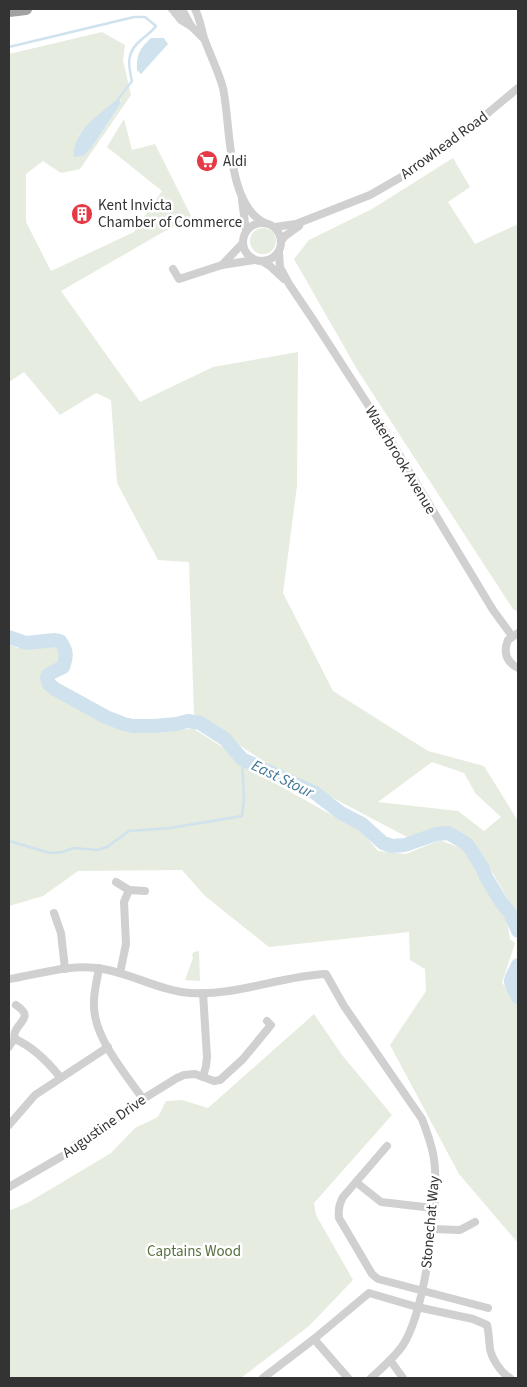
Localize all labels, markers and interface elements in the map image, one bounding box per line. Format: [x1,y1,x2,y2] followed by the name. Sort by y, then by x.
[396,106,492,184] street label: Arrowhead Road
[195,149,219,173] supermarket icon: Aldi
[223,151,247,172] place label: Aldi
[98,195,242,233] place label: Kent Invicta Chamber of Commerce
[70,202,94,226] building icon: Kent Invicta Chamber of Commerce
[360,402,441,518] street label: Waterbrook Avenue
[248,754,319,804] water label: East Stour
[58,1090,150,1163] street label: Augustine Drive
[416,1175,445,1269] street label: Stonechat Way
[147,1241,241,1262] park label: Captains Wood

